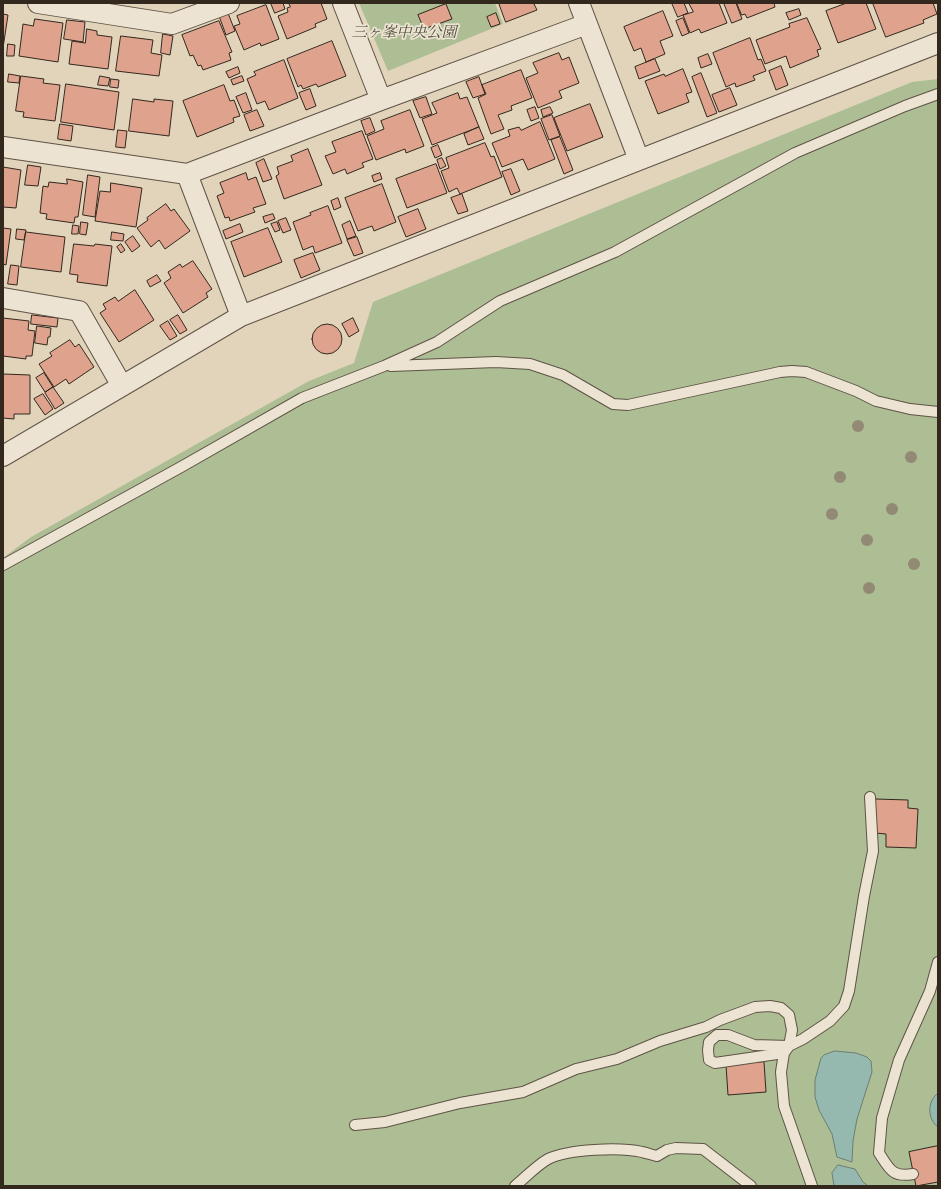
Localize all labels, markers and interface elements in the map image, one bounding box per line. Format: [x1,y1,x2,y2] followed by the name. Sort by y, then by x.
[352,24,456,42] park label: 三ヶ峯中央公園

